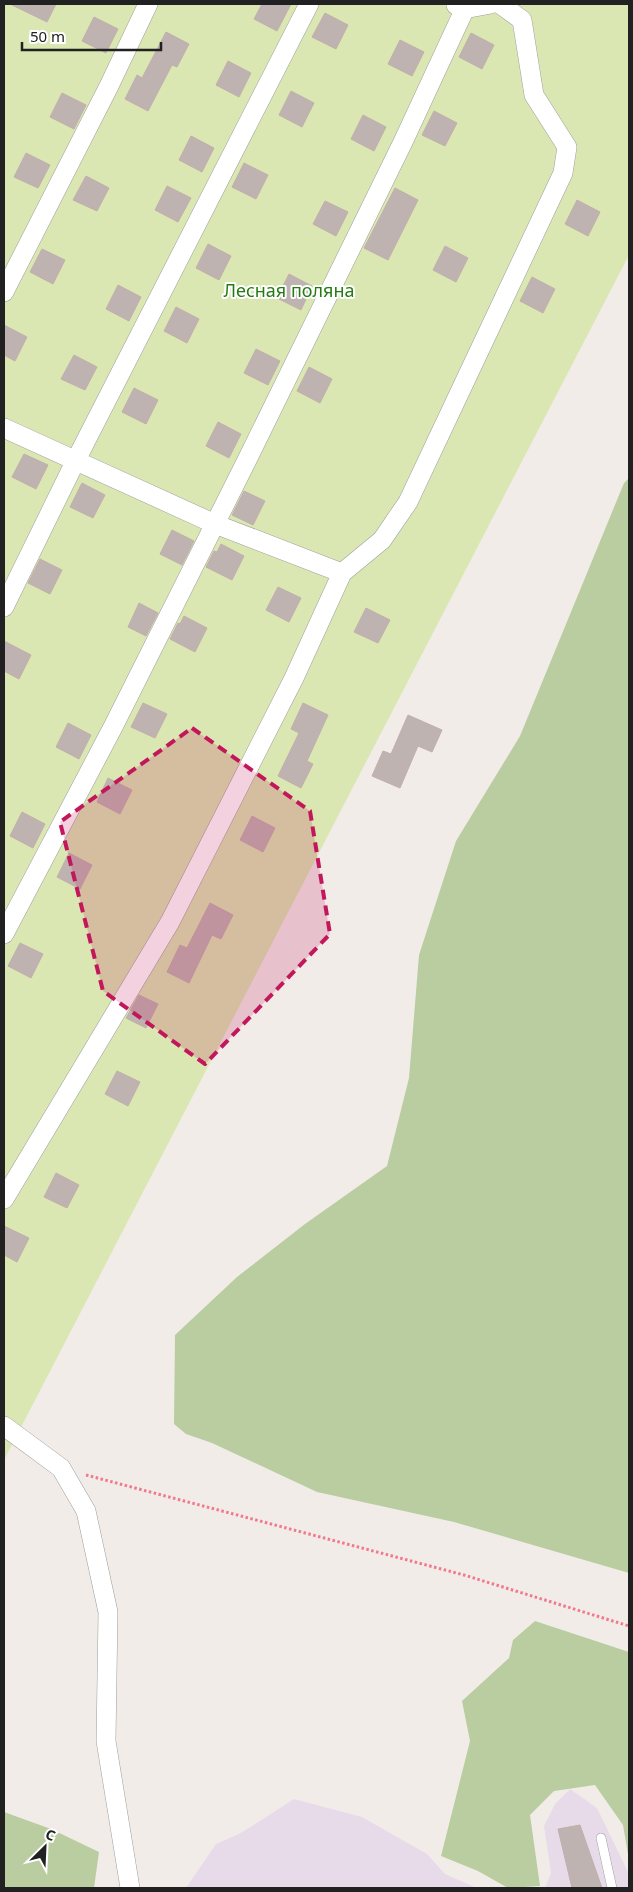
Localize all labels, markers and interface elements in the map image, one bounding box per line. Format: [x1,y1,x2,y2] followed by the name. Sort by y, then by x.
[22,20,161,52] scale bar
[30,26,65,46] text: 50 m
[223,278,355,302] park label: Лесная поляна
[20,1822,70,1872] north arrow
[43,1824,58,1845] text: С

